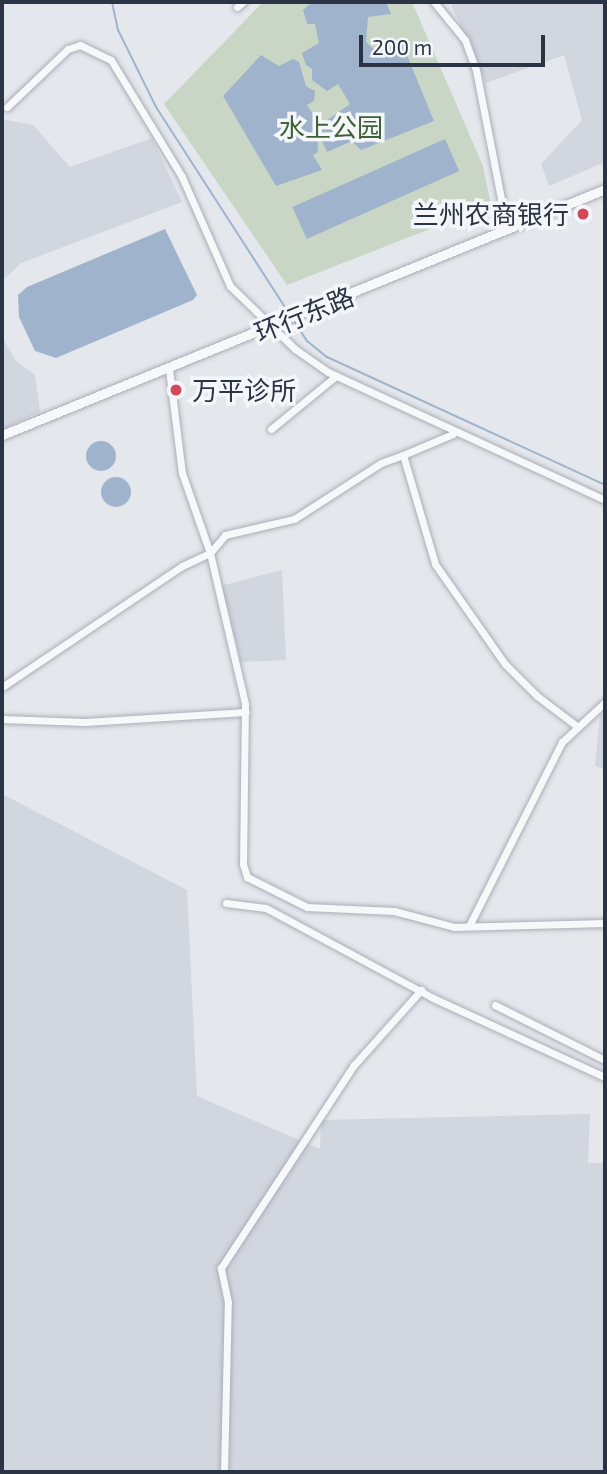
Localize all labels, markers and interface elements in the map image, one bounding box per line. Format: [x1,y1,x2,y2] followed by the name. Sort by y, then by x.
[362,21,548,65] scale bar
[372,34,432,59] text: 200 m
[279,111,383,143] park label: 水上公园
[413,198,569,230] place label: 兰州农商银行
[575,206,591,222] marker: 兰州农商银行
[250,280,358,348] street label: 环行东路
[192,374,296,406] place label: 万平诊所
[166,380,186,400] marker: 万平诊所

